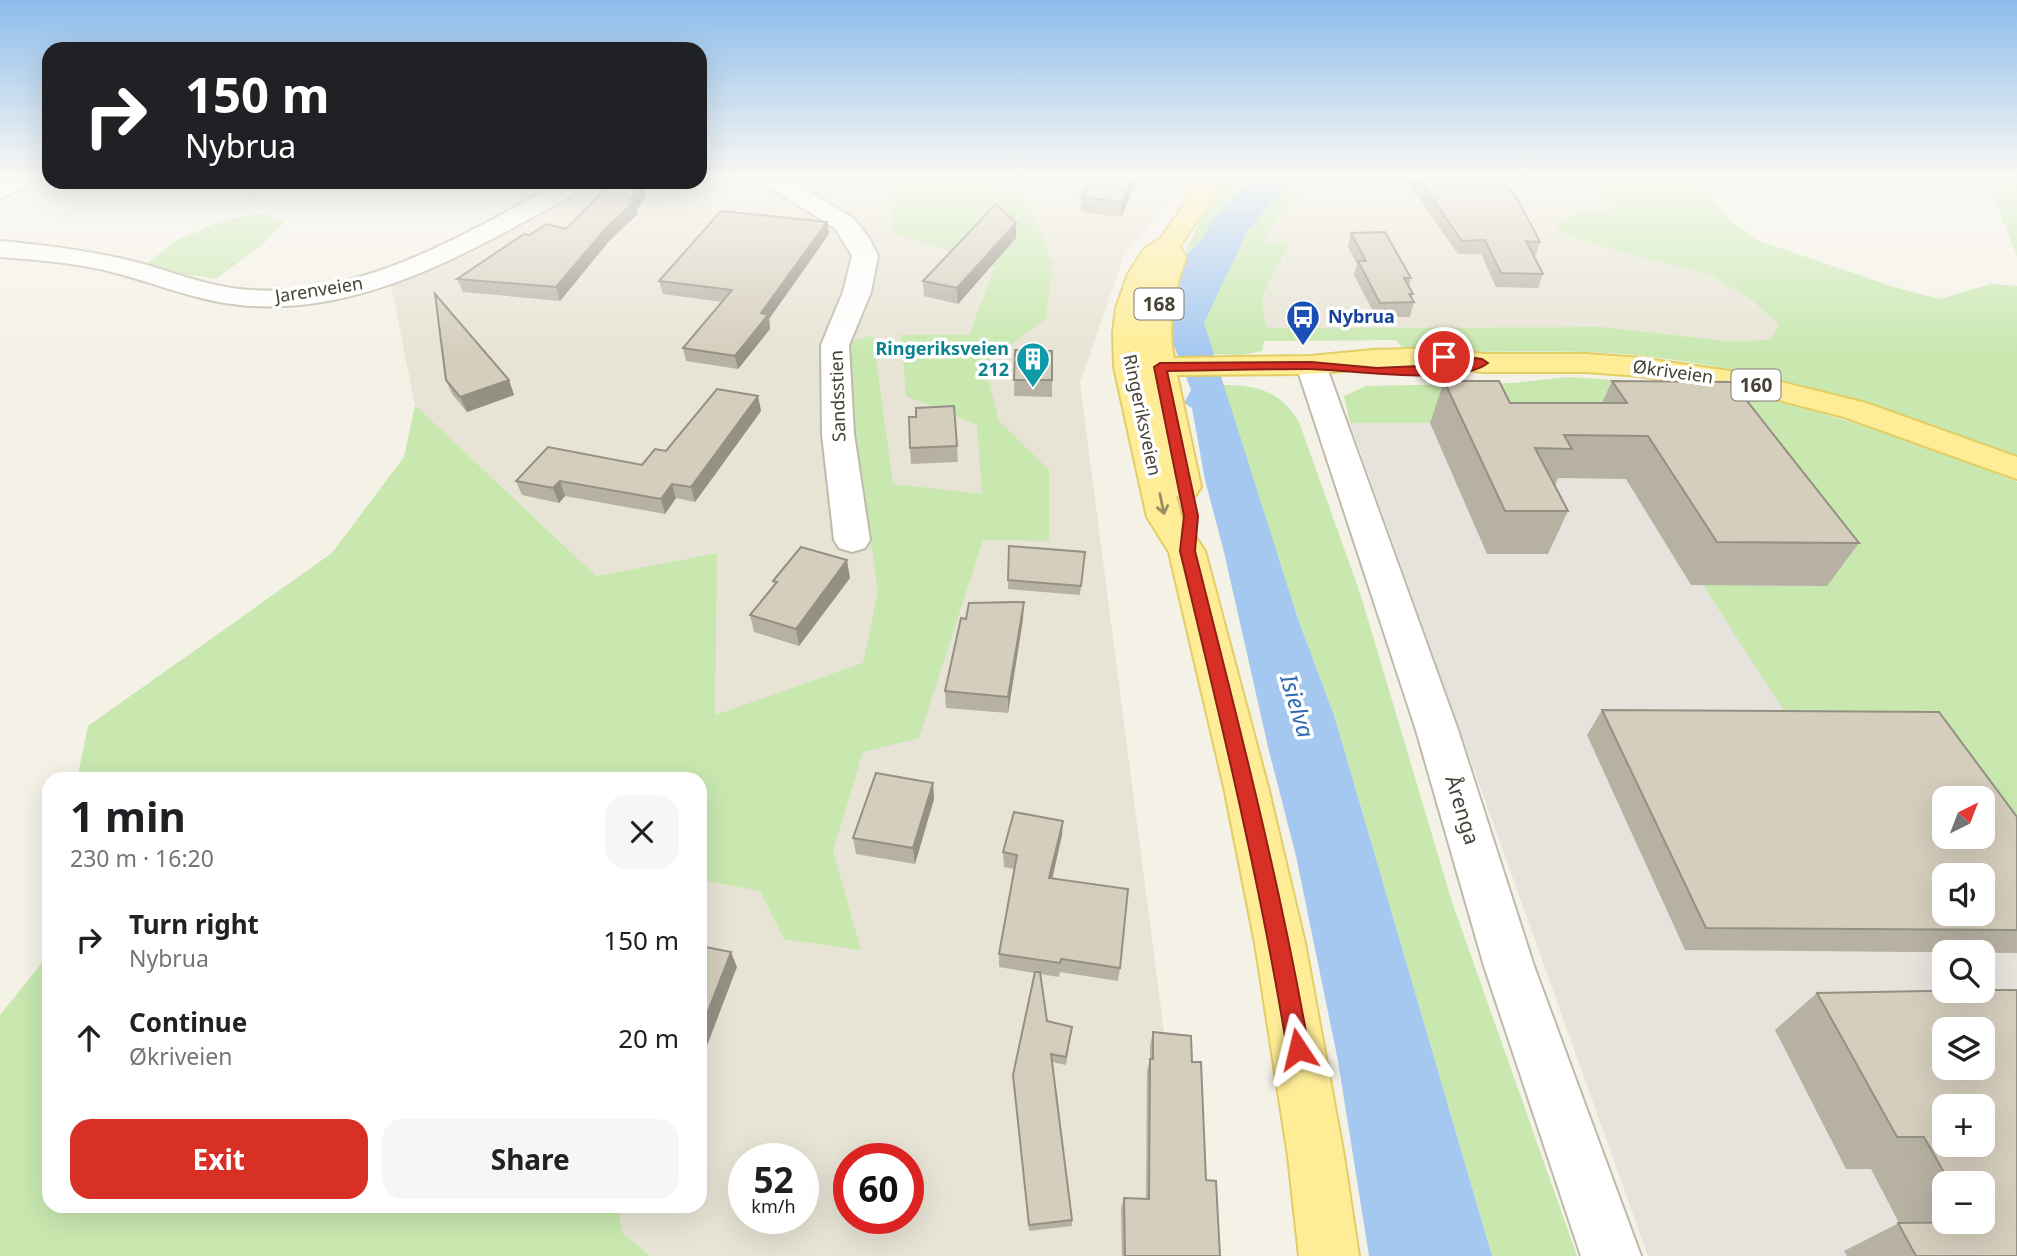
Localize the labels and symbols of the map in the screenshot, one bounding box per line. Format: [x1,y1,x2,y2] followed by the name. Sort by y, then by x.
[271,270,364,308] street label: Jarenveien
[1134,288,1184,320] road number: 168
[1284,298,1322,347] bus stop icon: Nybrua
[1328,304,1395,328] place label: Nybrua
[1414,327,1474,387] pin
[876,336,1009,381] place label: Ringeriksveien 212
[1014,340,1052,389] building icon: Ringeriksveien 212
[823,350,851,442] street label: Sandsstien
[1118,352,1168,478] street label: Ringeriksveien
[1631,353,1715,389] street label: Økriveien
[1732,370,1780,400] road number: 160
[1155,492,1169,515] one-way arrow
[1273,669,1323,741] water label: Isielva
[1439,772,1487,848] street label: Årenga
[1932,786,1995,849] north arrow
[1261,1012,1335,1086] position arrow
[833,1143,924,1234] speed limit sign: 60

